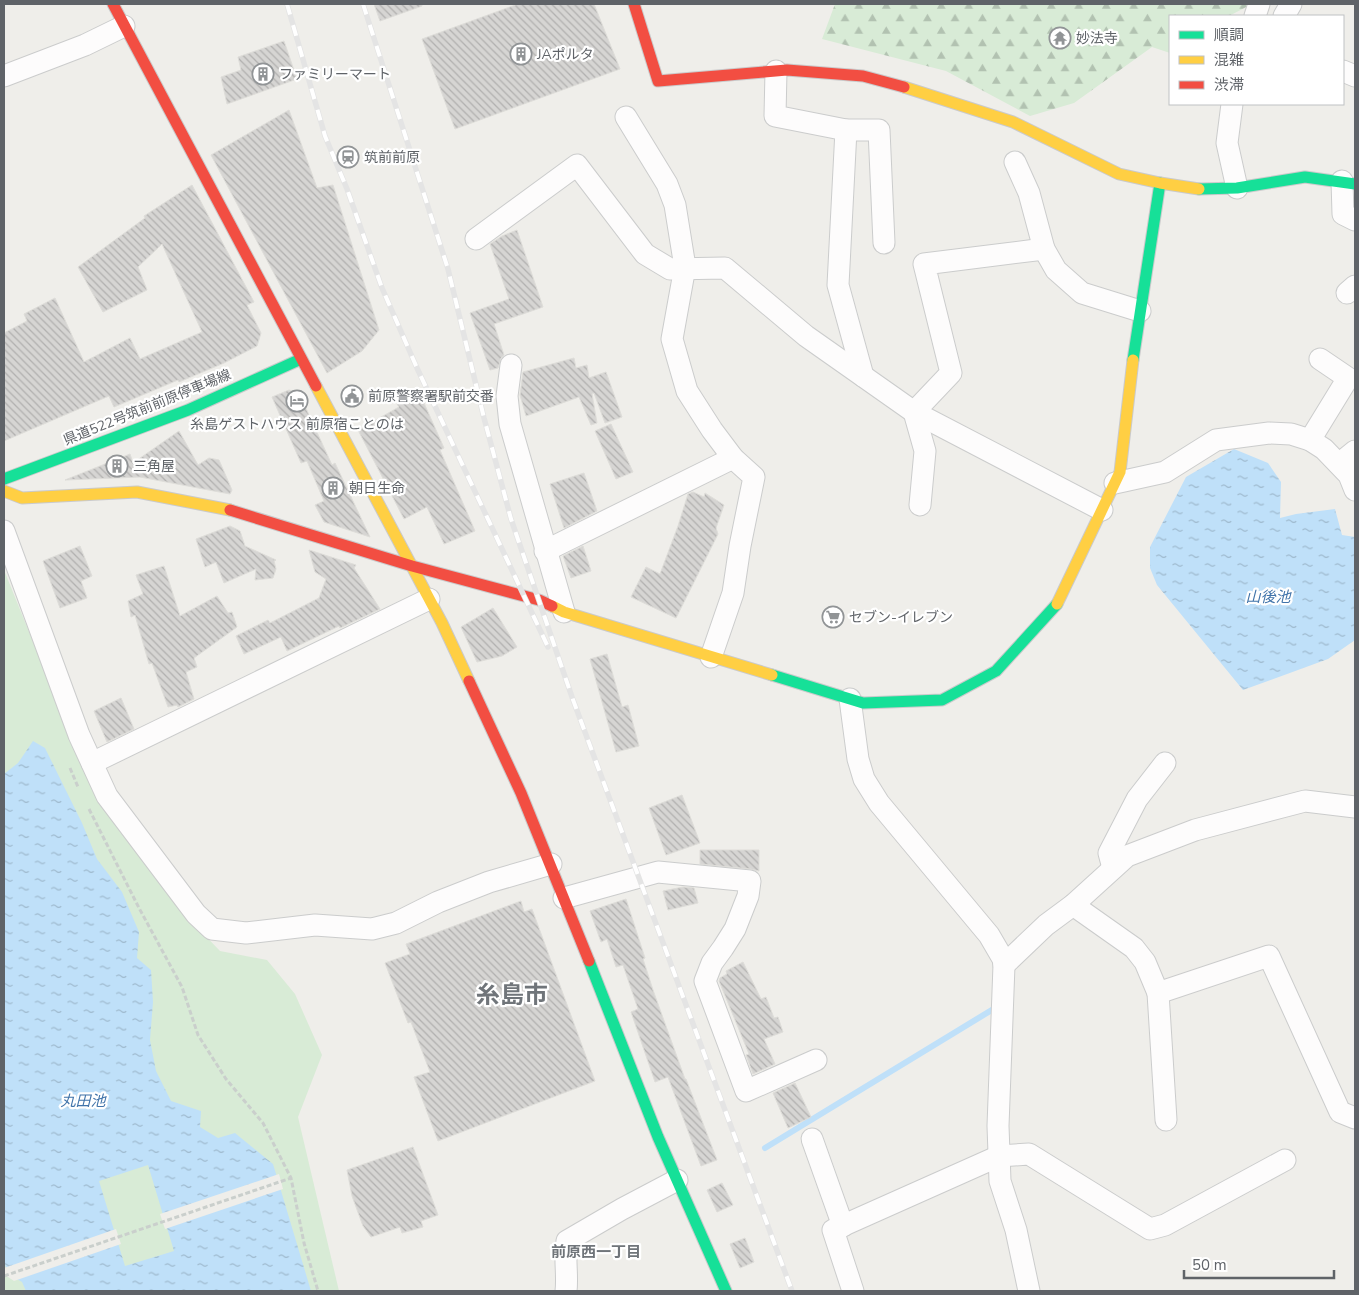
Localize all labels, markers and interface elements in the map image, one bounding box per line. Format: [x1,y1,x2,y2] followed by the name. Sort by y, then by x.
[1169,15,1344,105] legend
[1214,25,1244,45] text: 順調
[1048,26,1072,50] temple icon: 妙法寺
[1076,29,1118,48] place label: 妙法寺
[509,42,533,66] building icon: JAポルタ
[536,45,594,64] place label: JAポルタ
[1214,50,1244,70] text: 混雑
[251,62,275,86] building icon: ファミリーマート
[279,65,391,84] place label: ファミリーマート
[1214,75,1244,95] text: 渋滞
[336,145,360,169] station icon: 筑前前原
[364,148,420,167] place label: 筑前前原
[61,365,234,450] street label: 県道522号筑前前原停車場線
[340,384,364,408] public building icon: 前原警察署駅前交番
[368,387,494,406] place label: 前原警察署駅前交番
[285,389,309,413] hotel icon: 糸島ゲストハウス 前原宿ことのは
[190,415,404,434] place label: 糸島ゲストハウス 前原宿ことのは
[105,454,129,478] building icon: 三角屋
[133,457,175,476] place label: 三角屋
[321,476,345,500] building icon: 朝日生命
[349,479,405,498] place label: 朝日生命
[1245,587,1292,607] water label: 山後池
[821,605,845,629] supermarket icon: セブン-イレブン
[849,608,953,627] place label: セブン-イレブン
[476,979,548,1011] district label: 糸島市
[60,1091,107,1111] water label: 丸田池
[551,1242,641,1262] district label: 前原西一丁目
[1184,1248,1334,1280] scale bar
[1192,1255,1227,1275] text: 50 m

